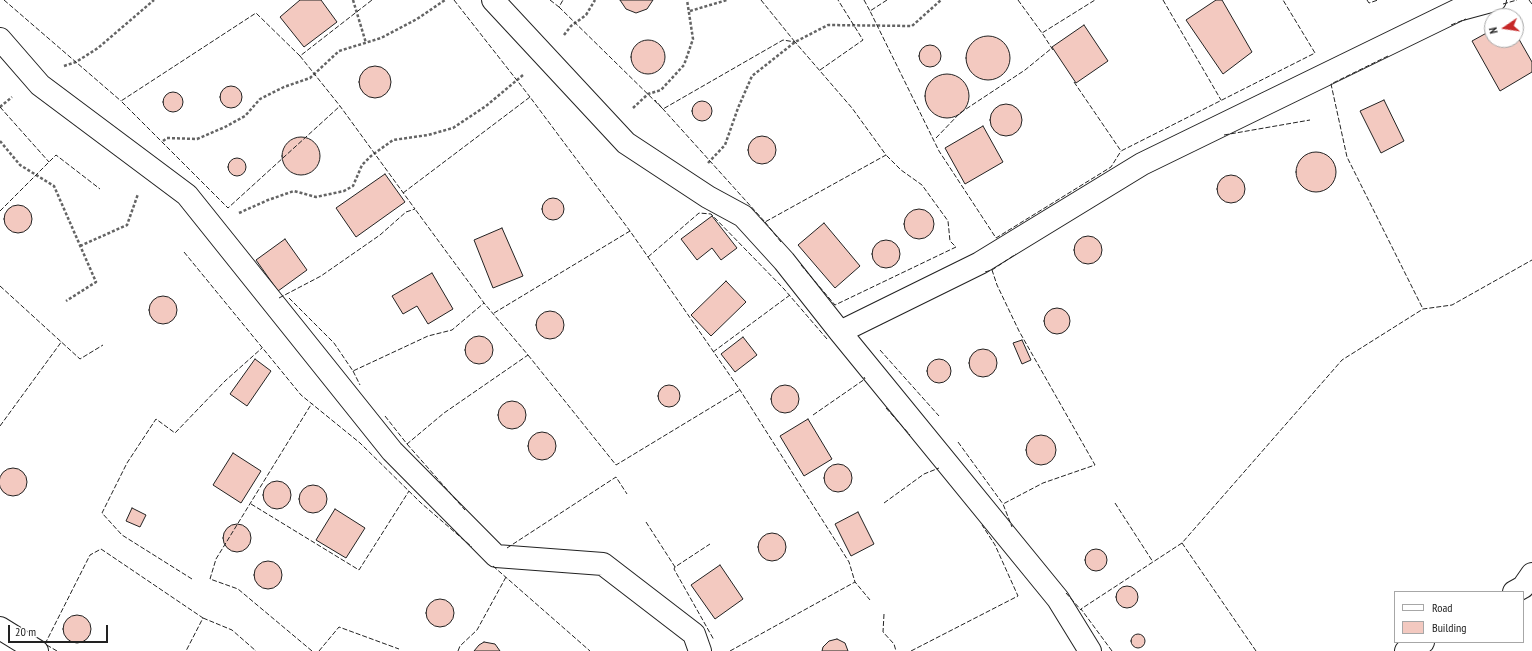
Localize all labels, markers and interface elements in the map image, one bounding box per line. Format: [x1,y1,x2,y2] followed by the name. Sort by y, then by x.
[1484,8,1524,48] north arrow
[1486,26,1501,35] text: N
[1394,591,1524,643] legend
[1432,600,1452,615] text: Road
[10,617,110,643] scale bar
[1432,620,1467,635] text: Building
[15,624,36,639] text: 20 m

